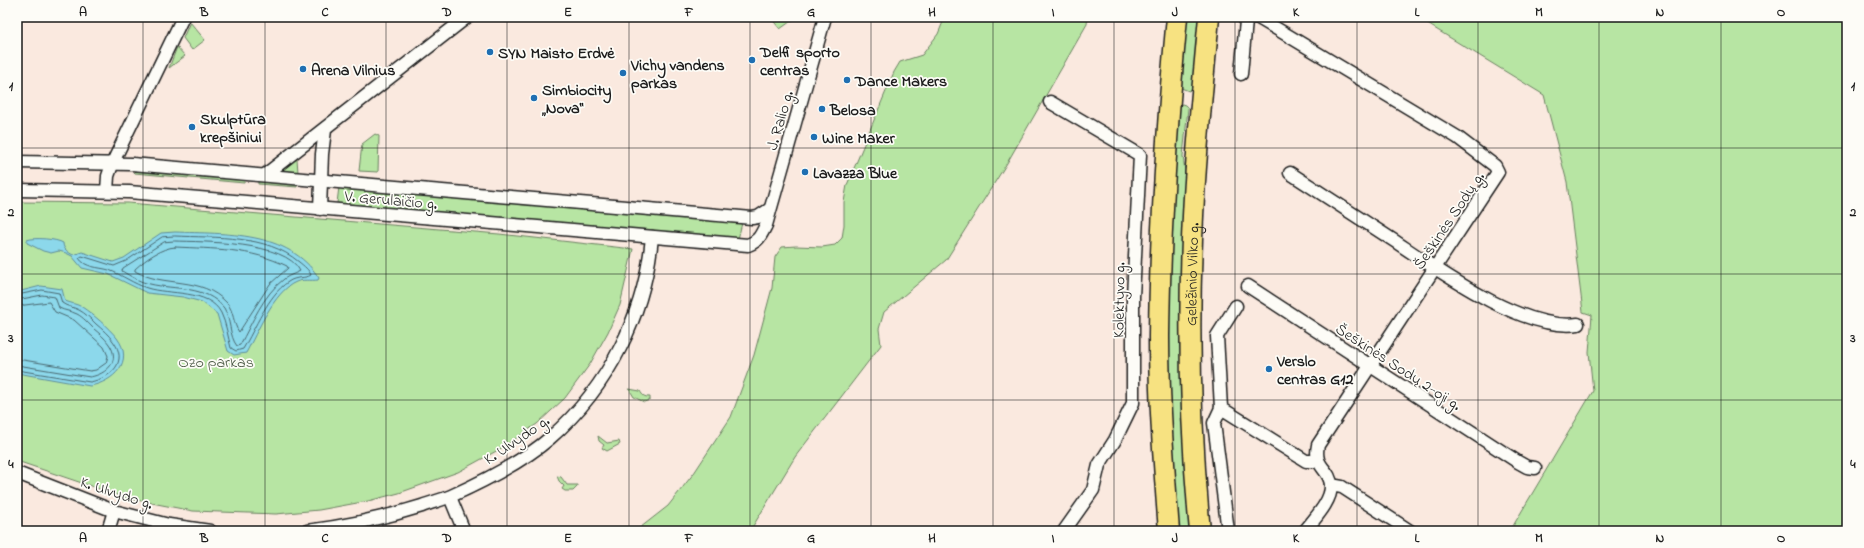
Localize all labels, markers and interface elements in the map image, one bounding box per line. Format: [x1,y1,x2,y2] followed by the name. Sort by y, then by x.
[79,3,87,22] text: A
[199,3,209,22] text: B
[321,3,329,22] text: C
[441,3,452,22] text: D
[564,3,572,22] text: E
[684,3,694,22] text: F
[807,3,815,22] text: G
[928,3,936,22] text: H
[1051,3,1055,22] text: I
[1172,3,1178,22] text: J
[1293,3,1300,22] text: K
[1415,3,1421,22] text: L
[1535,3,1543,22] text: M
[1656,3,1665,22] text: N
[1777,3,1786,22] text: O
[759,41,840,83] place label: Delfi sporto centras
[498,42,615,66] place label: SYN Maisto Erdvė
[485,47,495,57] marker: SYN Maisto Erdvė
[630,54,725,96] place label: Vichy vandens parkas
[747,55,757,65] marker: Delfi sporto centras
[311,59,395,83] place label: Arena Vilnius
[298,64,308,74] marker: Arena Vilnius
[618,68,628,78] marker: Vichy vandens parkas
[854,70,947,94] place label: Dance Makers
[842,75,852,85] marker: Dance Makers
[9,77,14,96] text: 1
[1851,77,1856,96] text: 1
[541,79,612,121] place label: Simbiocity „Nova“
[761,88,801,153] street label: J. Ralio g.
[529,93,539,103] marker: Simbiocity „Nova“
[829,99,876,123] place label: Belosa
[817,104,827,114] marker: Belosa
[200,108,266,150] place label: Skulptūra krepšiniui
[187,122,197,132] marker: Skulptūra krepšiniui
[822,127,896,151] place label: Wine Maker
[809,132,819,142] marker: Wine Maker
[813,162,898,186] place label: Lavazza Blue
[800,167,810,177] marker: Lavazza Blue
[1408,167,1491,275] street label: Šeškinės Sodų g.
[342,185,438,217] street label: V. Gerulaičio g.
[7,203,15,222] text: 2
[1849,203,1857,222] text: 2
[1180,222,1207,326] street label: Geležinio Vilko g.
[1107,262,1133,338] street label: Kolektyvo g.
[1330,318,1466,417] street label: Šeškinės Sodų 2-oji g.
[7,329,14,348] text: 3
[1849,329,1856,348] text: 3
[1276,350,1353,392] place label: Verslo centras G12
[178,351,254,375] park label: Ozo parkas
[1264,364,1274,374] marker: Verslo centras G12
[479,410,555,472] street label: K. Ulvydo g.
[7,455,14,474] text: 4
[1849,455,1856,474] text: 4
[77,471,156,517] street label: K. Ulvydo g.
[79,529,87,548] text: A
[199,529,209,548] text: B
[321,529,329,548] text: C
[441,529,452,548] text: D
[564,529,572,548] text: E
[684,529,694,548] text: F
[807,529,815,548] text: G
[928,529,936,548] text: H
[1051,529,1055,548] text: I
[1172,529,1178,548] text: J
[1293,529,1300,548] text: K
[1415,529,1421,548] text: L
[1535,529,1543,548] text: M
[1656,529,1665,548] text: N
[1777,529,1786,548] text: O

